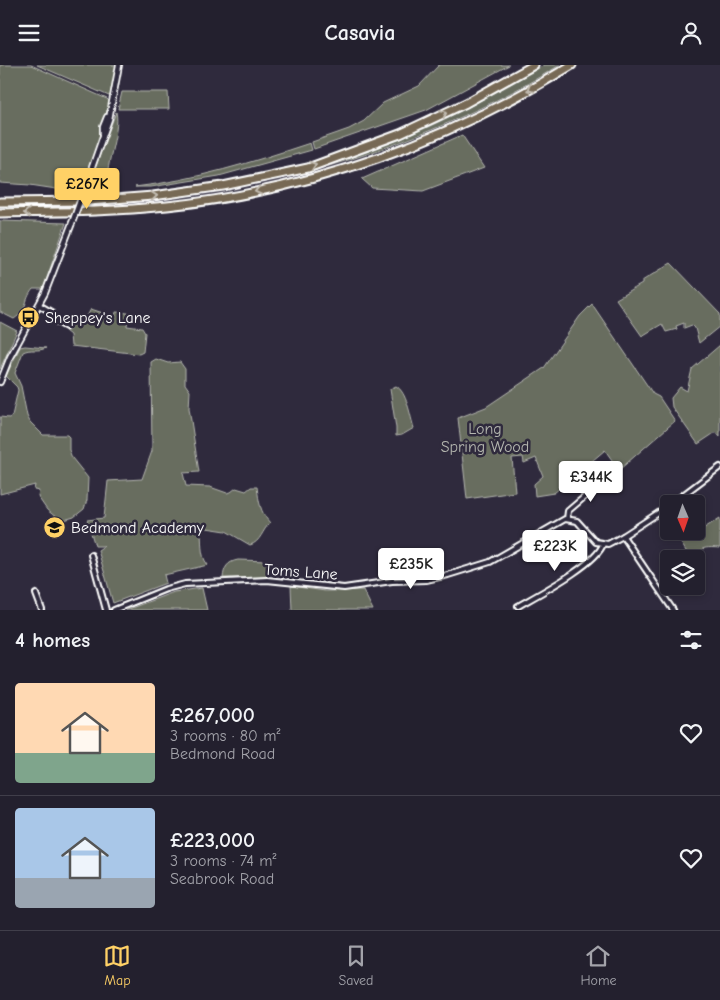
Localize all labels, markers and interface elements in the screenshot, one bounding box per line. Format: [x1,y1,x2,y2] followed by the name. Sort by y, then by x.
[15,19,43,47] icon: menu
[677,19,705,47] icon: person
[325,20,395,46] text: Casavia
[526,83,535,93] one-way arrow
[439,109,448,119] one-way arrow
[308,161,317,171] one-way arrow
[52,167,122,210] pin: £267K
[65,175,109,193] text: £267K
[253,185,262,196] one-way arrow
[150,191,158,202] one-way arrow
[22,208,30,218] one-way arrow
[17,306,41,330] bus stop icon: Sheppey's Lane
[45,309,151,327] place label: Sheppey's Lane
[441,420,529,456] park label: Long Spring Wood
[556,461,626,503] pin: £344K
[570,468,612,486] text: £344K
[660,495,705,540] north arrow
[660,495,705,595] map controls
[43,516,67,540] school or university icon: Bedmond Academy
[71,519,205,537] place label: Bedmond Academy
[520,529,590,572] pin: £223K
[533,537,577,555] text: £223K
[376,547,446,590] pin: £235K
[660,550,705,595] button: layers
[389,555,433,573] text: £235K
[264,560,338,584] street label: Toms Lane
[677,626,705,654] icon: filters
[15,628,90,652] text: 4 homes
[55,703,115,763] icon: home
[170,703,255,727] text: £267,000
[677,719,705,747] icon: heart
[170,727,280,745] text: 3 rooms · 80 m²
[170,745,275,763] text: Bedmond Road
[55,828,115,888] icon: home
[170,828,255,852] text: £223,000
[677,844,705,872] icon: heart
[170,852,276,870] text: 3 rooms · 74 m²
[170,870,274,888] text: Seabrook Road
[103,942,131,989] tab: Map
[338,942,373,989] tab: Saved
[580,942,617,989] tab: Home

